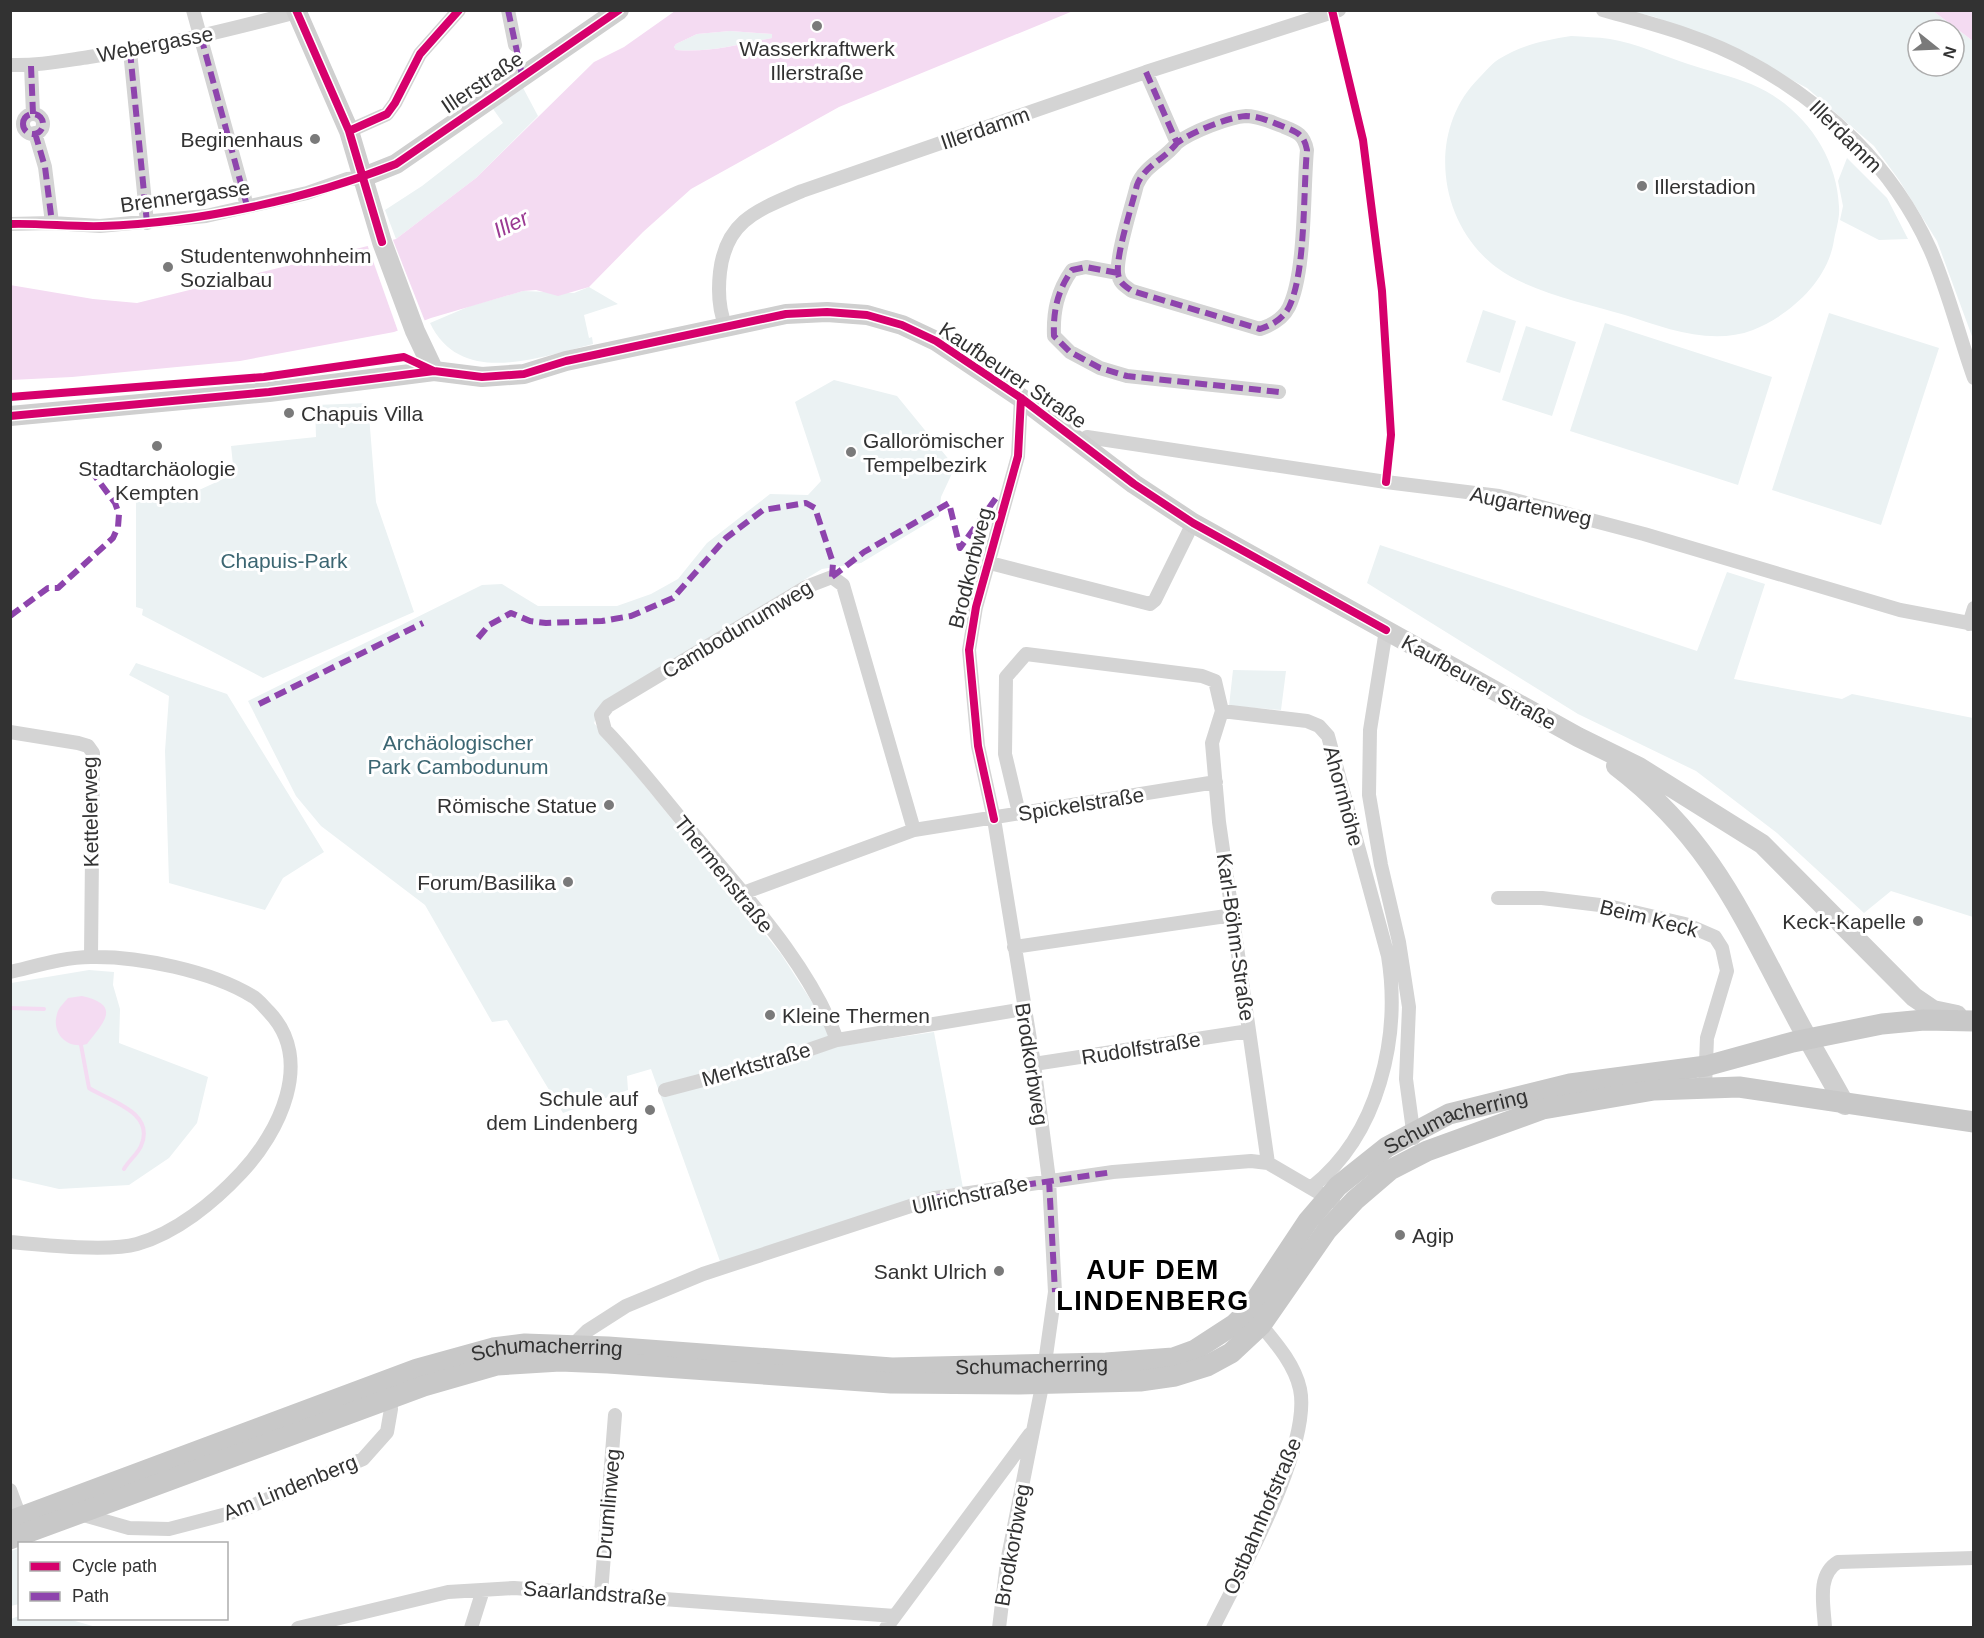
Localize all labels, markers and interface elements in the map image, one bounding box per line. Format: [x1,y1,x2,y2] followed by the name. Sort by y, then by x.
[1906,18,1966,78] north arrow
[810,19,824,33] marker: Wasserkraftwerk Illerstraße
[95,21,215,67] street label: Webergasse
[739,37,895,84] place label: Wasserkraftwerk Illerstraße
[1940,44,1960,61] text: N
[437,46,527,118] street label: Illerstraße
[1805,95,1887,177] street label: Illerdamm
[938,102,1032,154] street label: Illerdamm
[180,128,303,151] place label: Beginenhaus
[308,132,322,146] marker: Beginenhaus
[1654,175,1756,198] place label: Illerstadion
[119,176,251,216] street label: Brennergasse
[1635,179,1649,193] marker: Illerstadion
[490,204,534,243] water label: Iller
[180,244,371,291] place label: Studentenwohnheim Sozialbau
[161,260,175,274] marker: Studentenwohnheim Sozialbau
[935,317,1091,433] street label: Kaufbeurer Straße
[301,402,424,425] place label: Chapuis Villa
[282,406,296,420] marker: Chapuis Villa
[863,429,1004,476] place label: Gallorömischer Tempelbezirk
[150,439,164,453] marker: Stadtarchäologie Kempten
[844,445,858,459] marker: Gallorömischer Tempelbezirk
[78,457,236,504] place label: Stadtarchäologie Kempten
[1468,482,1594,530] street label: Augartenweg
[944,505,996,631] street label: Brodkorbweg
[220,549,348,572] park label: Chapuis-Park
[658,575,816,683] street label: Cambodunumweg
[1398,630,1560,734] street label: Kaufbeurer Straße
[368,731,548,778] park label: Archäologischer Park Cambodunum
[1320,743,1368,849] street label: Ahornhöhe
[78,756,102,868] street label: Kettelerweg
[1016,783,1146,825] street label: Spickelstraße
[437,794,597,817] place label: Römische Statue
[602,798,616,812] marker: Römische Statue
[670,811,778,937] street label: Thermenstraße
[1213,852,1259,1022] street label: Karl-Böhm-Straße
[417,871,556,894] place label: Forum/Basilika
[561,875,575,889] marker: Forum/Basilika
[1598,895,1701,941] street label: Beim Keck
[1782,910,1906,933] place label: Keck-Kapelle
[1911,914,1925,928] marker: Keck-Kapelle
[1011,1001,1053,1127] street label: Brodkorbweg
[782,1004,930,1027] place label: Kleine Thermen
[763,1008,777,1022] marker: Kleine Thermen
[1080,1027,1202,1069] street label: Rudolfstraße
[699,1038,813,1090] street label: Merktstraße
[1379,1084,1530,1158] street label: Schumacherring
[486,1087,638,1134] place label: Schule auf dem Lindenberg
[643,1103,657,1117] marker: Schule auf dem Lindenberg
[910,1171,1030,1219] street label: Ullrichstraße
[1412,1224,1454,1247] place label: Agip
[1393,1228,1407,1242] marker: Agip
[1056,1255,1250,1316] district label: AUF DEM LINDENBERG
[874,1260,987,1283] place label: Sankt Ulrich
[992,1264,1006,1278] marker: Sankt Ulrich
[468,1332,624,1365] street label: Schumacherring
[955,1351,1108,1378] street label: Schumacherring
[1219,1434,1305,1598] street label: Ostbahnhofstraße
[592,1448,624,1560] street label: Drumlinweg
[220,1450,360,1524] street label: Am Lindenberg
[990,1482,1034,1608] street label: Brodkorbweg
[18,1542,228,1620] legend
[72,1556,157,1576] text: Cycle path
[523,1577,667,1609] street label: Saarlandstraße
[72,1586,109,1606] text: Path

